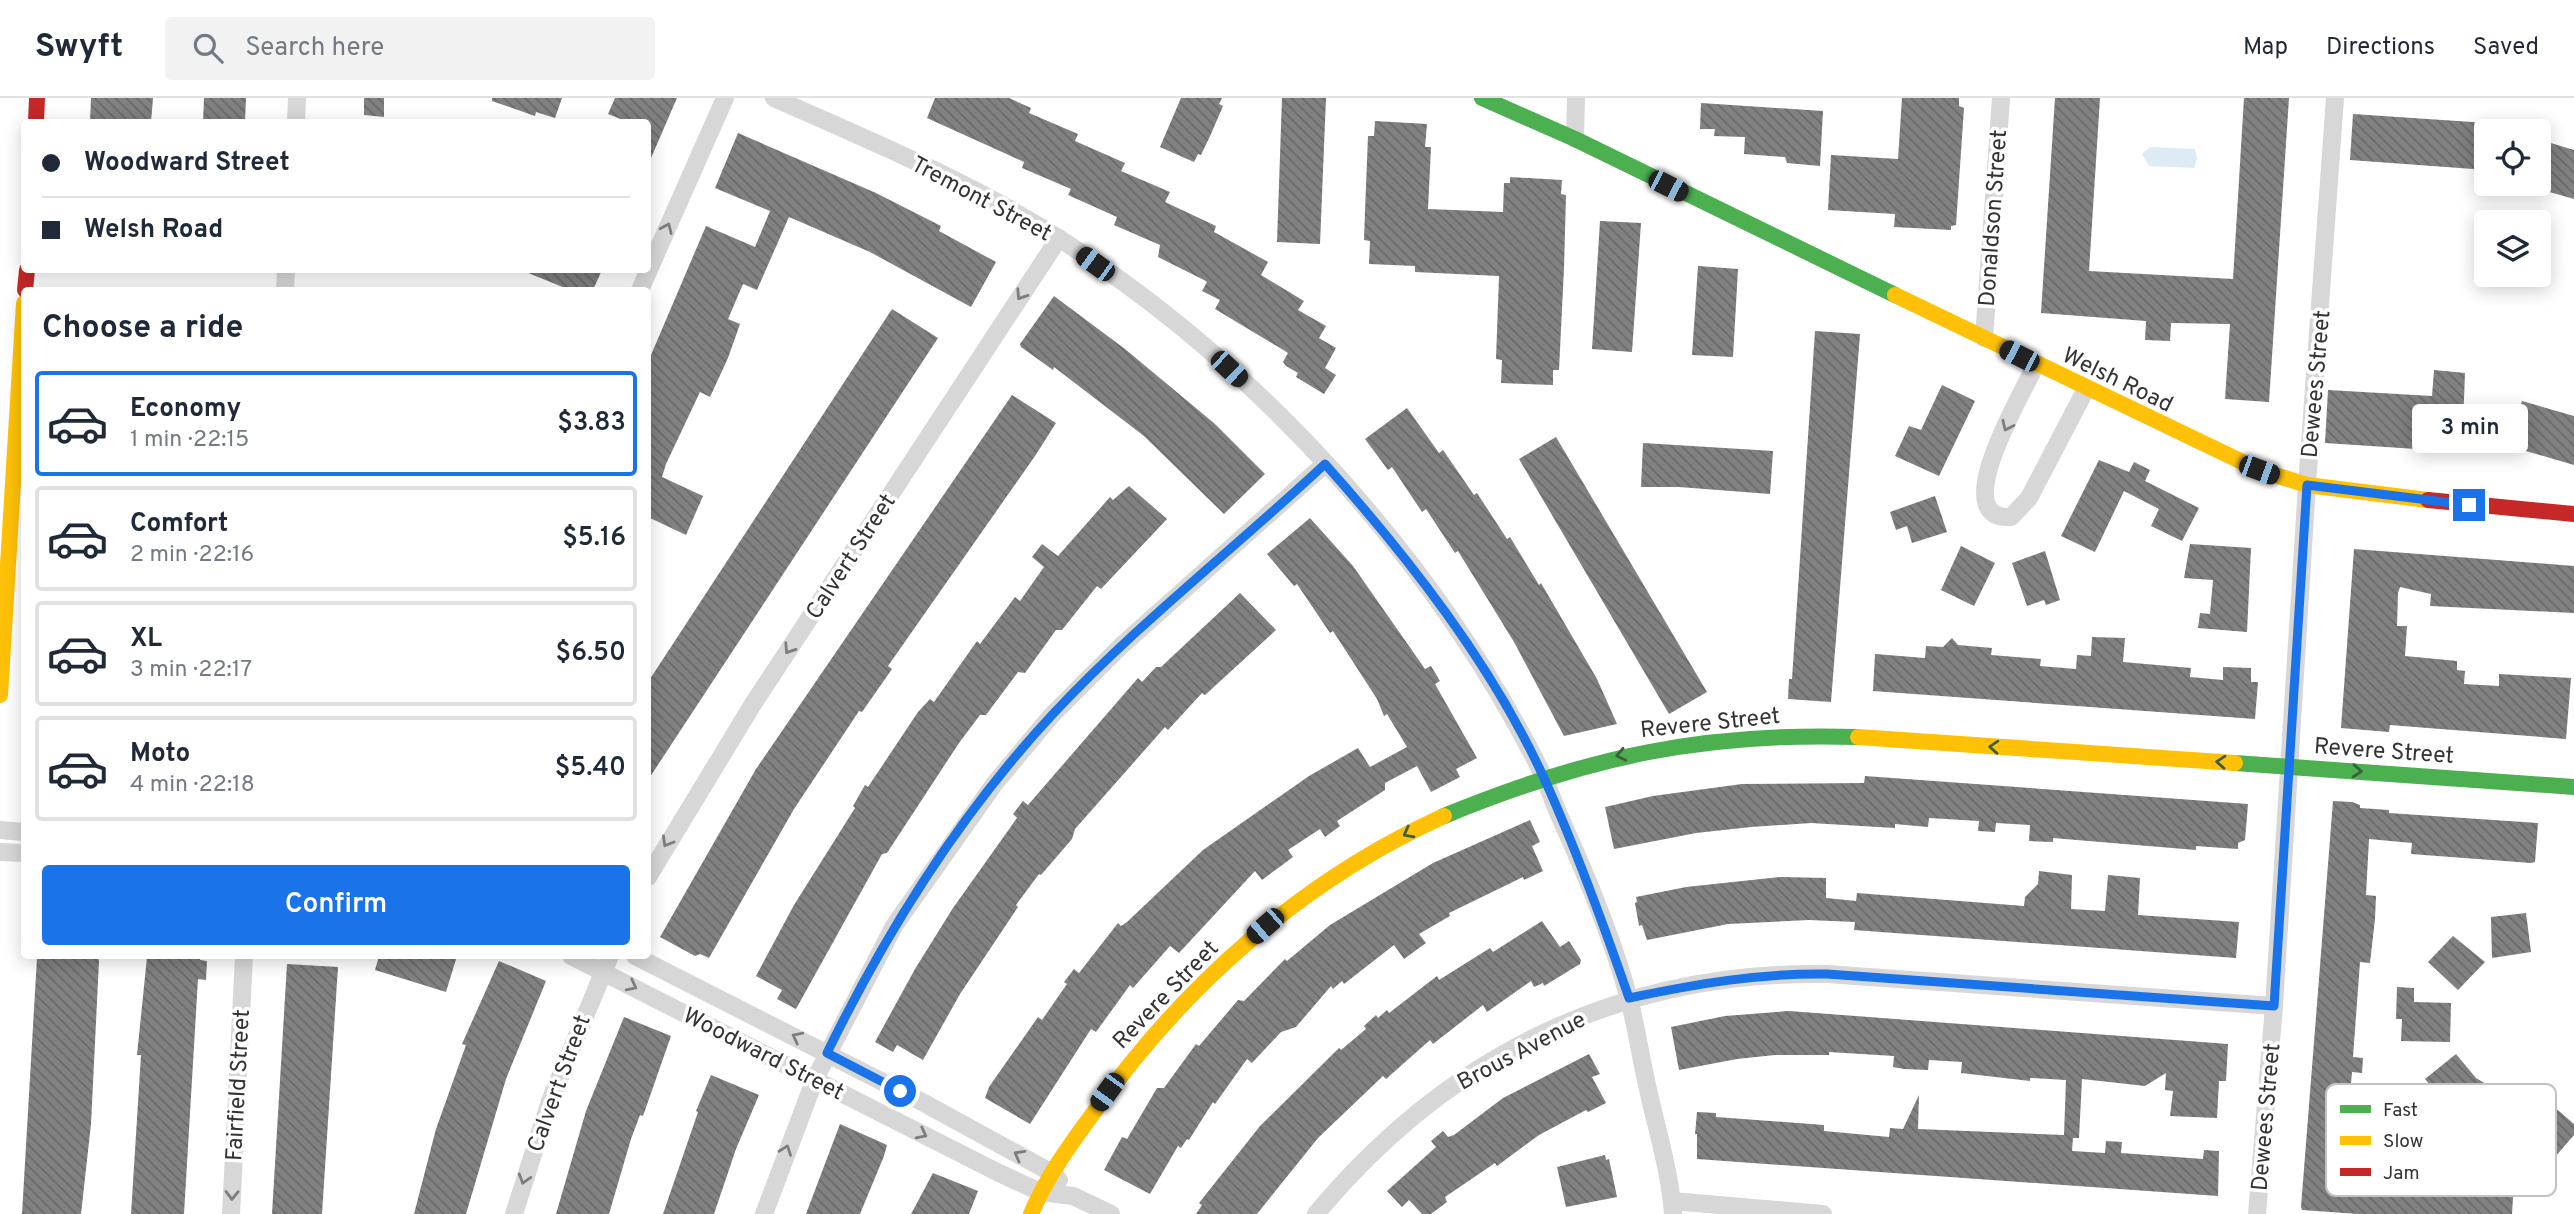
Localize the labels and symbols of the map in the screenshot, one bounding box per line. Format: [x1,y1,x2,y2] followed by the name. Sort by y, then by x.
[1974,129,2015,308] street label: Donaldson Street
[906,151,1056,249] street label: Tremont Street
[1645,167,1692,205] car
[659,223,673,235] one-way arrow
[1072,243,1119,285] car
[1017,288,1030,301] one-way arrow
[2297,309,2338,459] street label: Dewees Street
[1996,337,2043,375] car
[2057,342,2177,421] street label: Welsh Road
[1207,347,1252,391] car
[2411,404,2527,452] callout: 3 min
[2001,419,2015,431] one-way arrow
[2236,453,2283,487] car
[801,489,903,626] street label: Calvert Street
[2453,489,2485,521] route end
[784,642,797,655] one-way arrow
[1639,703,1782,746] street label: Revere Street
[2313,733,2455,772] street label: Revere Street
[1988,740,1999,755] one-way arrow
[1615,747,1627,761] one-way arrow
[2215,755,2226,770] one-way arrow
[2352,763,2363,778] one-way arrow
[1403,825,1415,838] one-way arrow
[662,834,675,847] one-way arrow
[1243,904,1288,948] car
[1108,935,1226,1056] street label: Revere Street
[625,978,637,992] one-way arrow
[678,1002,848,1108] street label: Woodward Street
[1453,1006,1591,1098] street label: Brous Avenue
[221,1009,258,1162] street label: Fairfield Street
[522,1011,599,1156] street label: Calvert Street
[792,1032,804,1046] one-way arrow
[2247,1042,2288,1192] street label: Dewees Street
[1087,1069,1128,1115] car
[884,1075,916,1107] route start
[2326,1084,2556,1196] legend
[2383,1099,2418,1123] text: Fast
[915,1125,927,1139] one-way arrow
[2383,1130,2423,1154] text: Slow
[778,1144,792,1156] one-way arrow
[1014,1150,1027,1164] one-way arrow
[2383,1162,2420,1186] text: Jam
[518,1173,533,1185] one-way arrow
[224,1190,239,1201] one-way arrow

